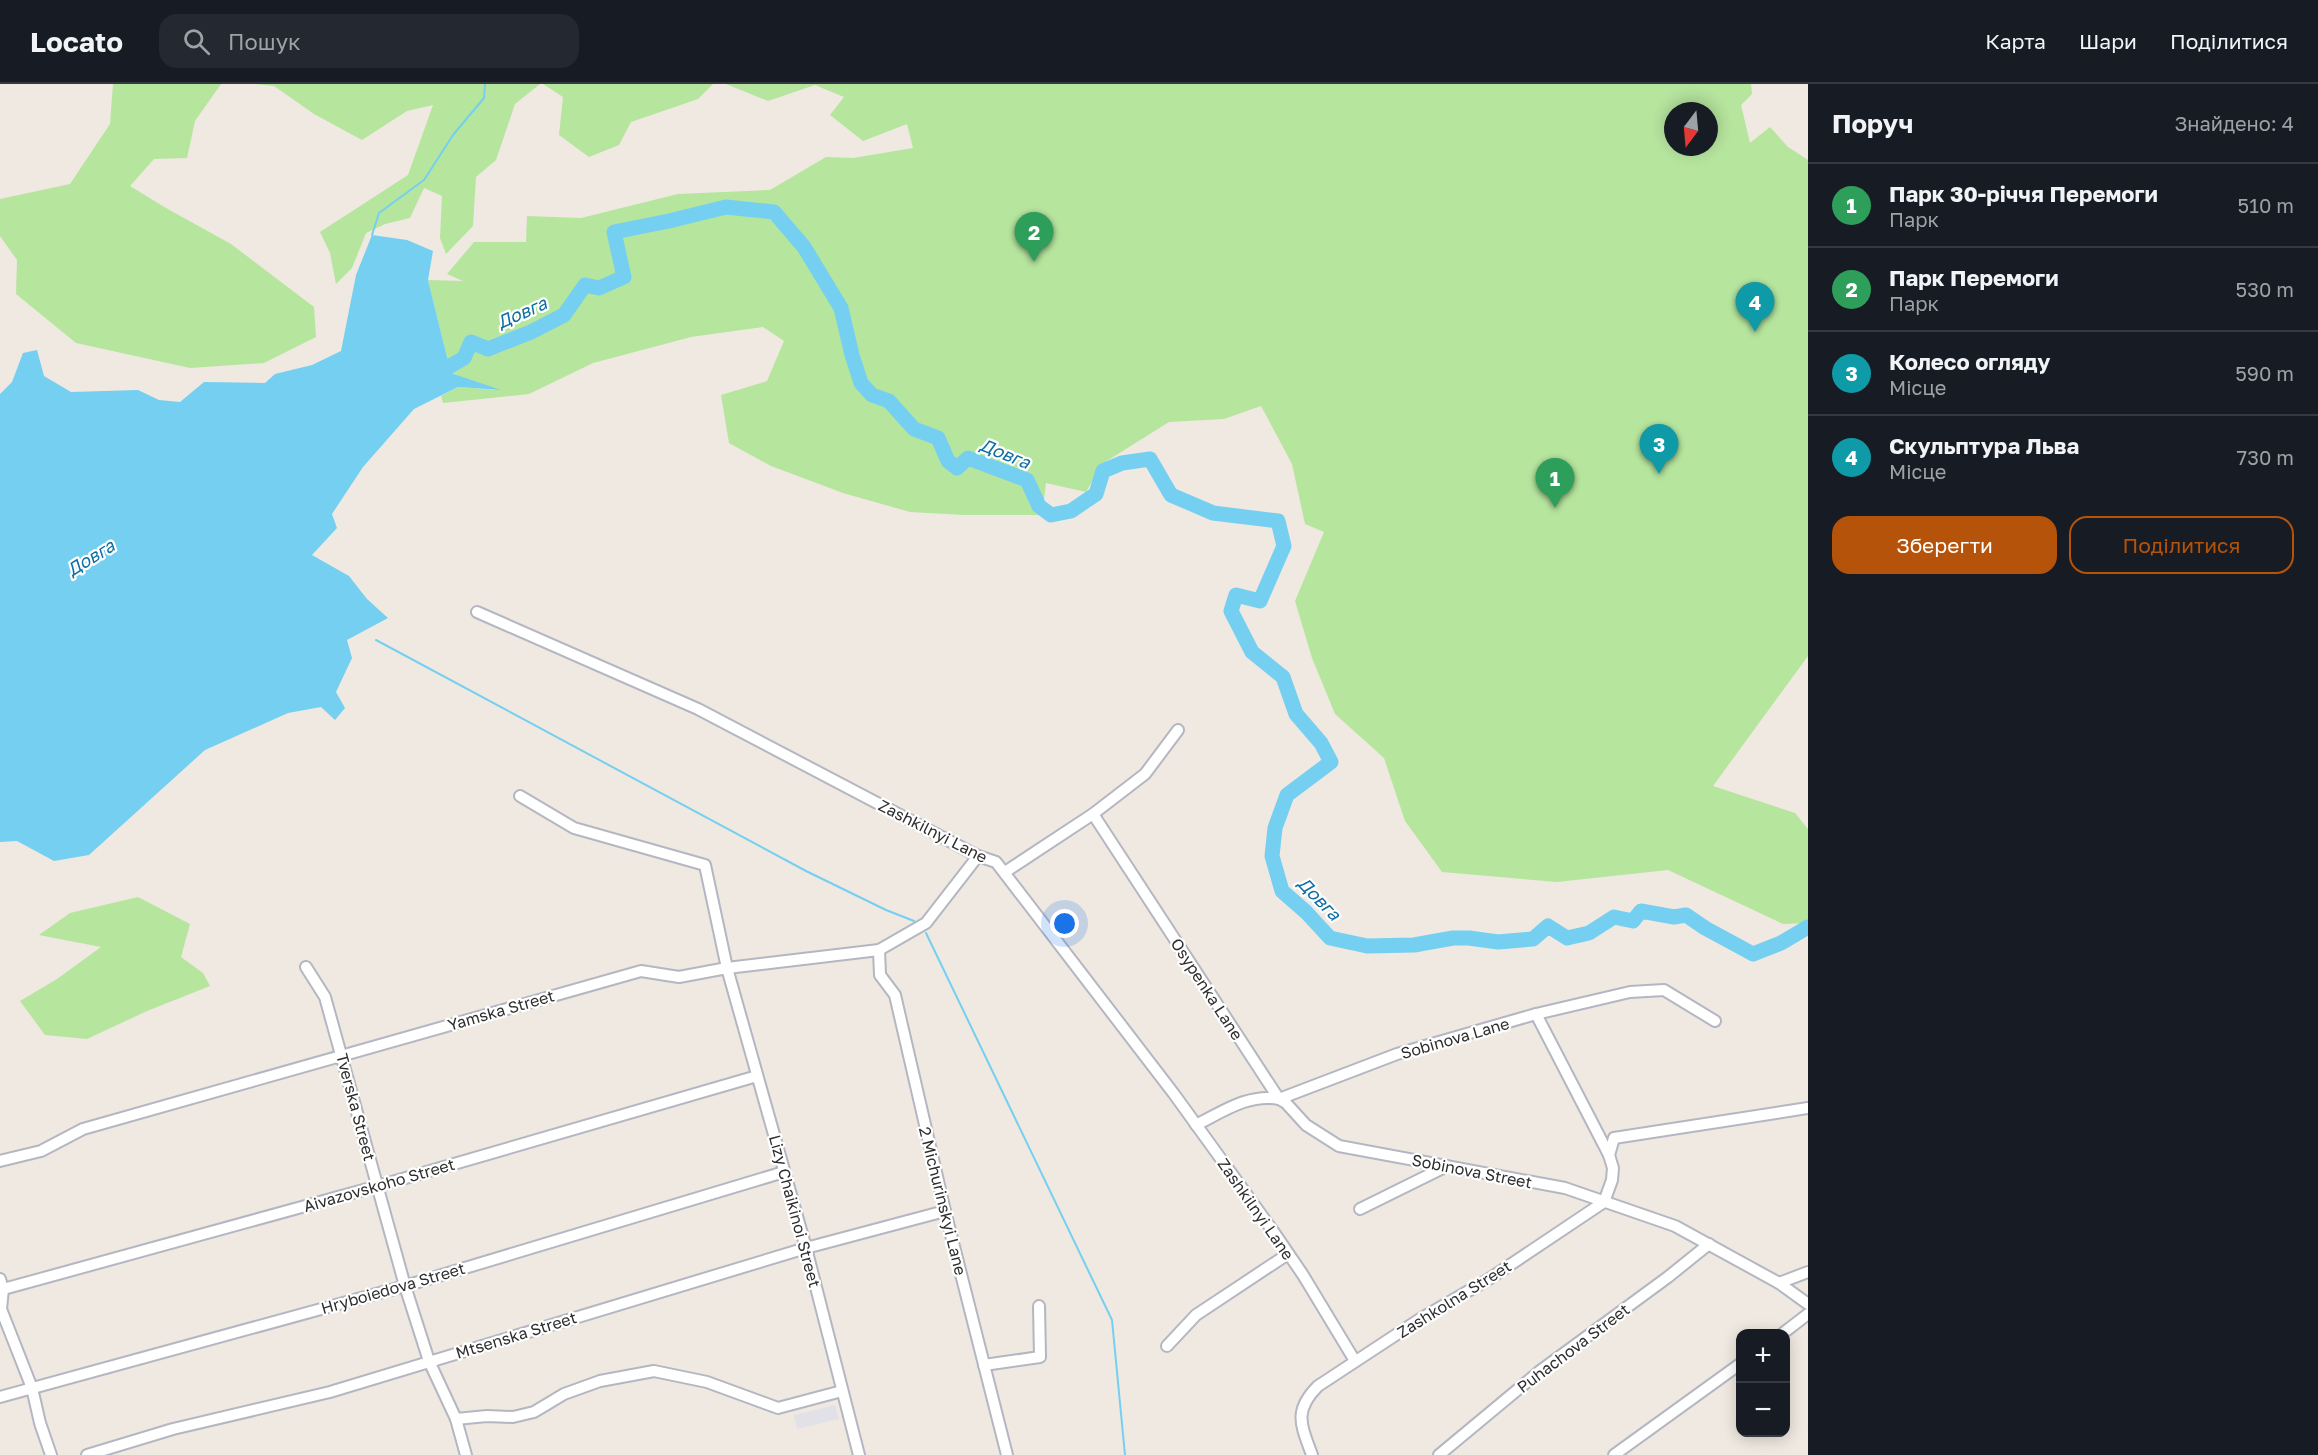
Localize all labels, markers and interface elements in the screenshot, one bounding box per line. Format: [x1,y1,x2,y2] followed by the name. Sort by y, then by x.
[159,14,579,68] search box
[30,25,123,58] text: Locato
[180,25,213,58] icon: search
[228,28,301,55] text: Пошук
[1985,28,2046,54] text: Карта
[2079,28,2137,54] text: Шари
[2170,28,2288,54] text: Поділитися
[1664,102,1718,156] north arrow
[1832,108,1913,139] text: Поруч
[2174,111,2294,135] text: Знайдено: 4
[1889,180,2158,207] text: Парк 30-річчя Перемоги
[1846,193,1857,217] text: 1
[2238,193,2294,217] text: 510 m
[1889,207,1939,231] text: Парк
[1014,212,1054,262] pin: 2
[1889,264,2059,291] text: Парк Перемоги
[1845,277,1858,301] text: 2
[2236,277,2294,301] text: 530 m
[1736,282,1774,332] pin: 4
[492,291,551,333] water label: Довга
[1889,291,1939,315] text: Парк
[1889,348,2050,375] text: Колесо огляду
[1845,361,1858,385] text: 3
[2235,361,2294,385] text: 590 m
[1889,375,1946,399] text: Місце
[1640,424,1678,474] pin: 3
[1889,432,2079,459] text: Скульптура Льва
[976,433,1034,473] water label: Довга
[1845,445,1858,469] text: 4
[2237,445,2294,469] text: 730 m
[1536,458,1574,508] pin: 1
[1889,459,1946,483] text: Місце
[1832,516,2057,574] button: Зберегти
[2069,516,2294,574] button: Поділитися
[62,534,119,581] water label: Довга
[875,795,991,867] street label: Zashkilnyi Lane
[1293,871,1346,925] water label: Довга
[1050,909,1079,938] your location
[1167,934,1247,1044] street label: Osypenka Lane
[445,985,557,1035] street label: Yamska Street
[1398,1013,1512,1063] street label: Sobinova Lane
[332,1051,380,1163] street label: Tverska Street
[915,1125,971,1277] street label: 2 Michurinskyi Lane
[765,1133,825,1289] street label: Lizy Chaikinoi Street
[1410,1150,1534,1192] street label: Sobinova Street
[301,1154,457,1216] street label: Aivazovskoho Street
[1214,1154,1298,1264] street label: Zashkilnyi Lane
[1393,1256,1515,1342] street label: Zashkolna Street
[319,1258,467,1318] street label: Hryboiedova Street
[1513,1299,1633,1397] street label: Puhachova Street
[453,1307,579,1363] street label: Mtsenska Street
[1736,1329,1790,1437] map controls
[1736,1329,1790,1383] button: +
[1736,1383,1790,1437] button: −

